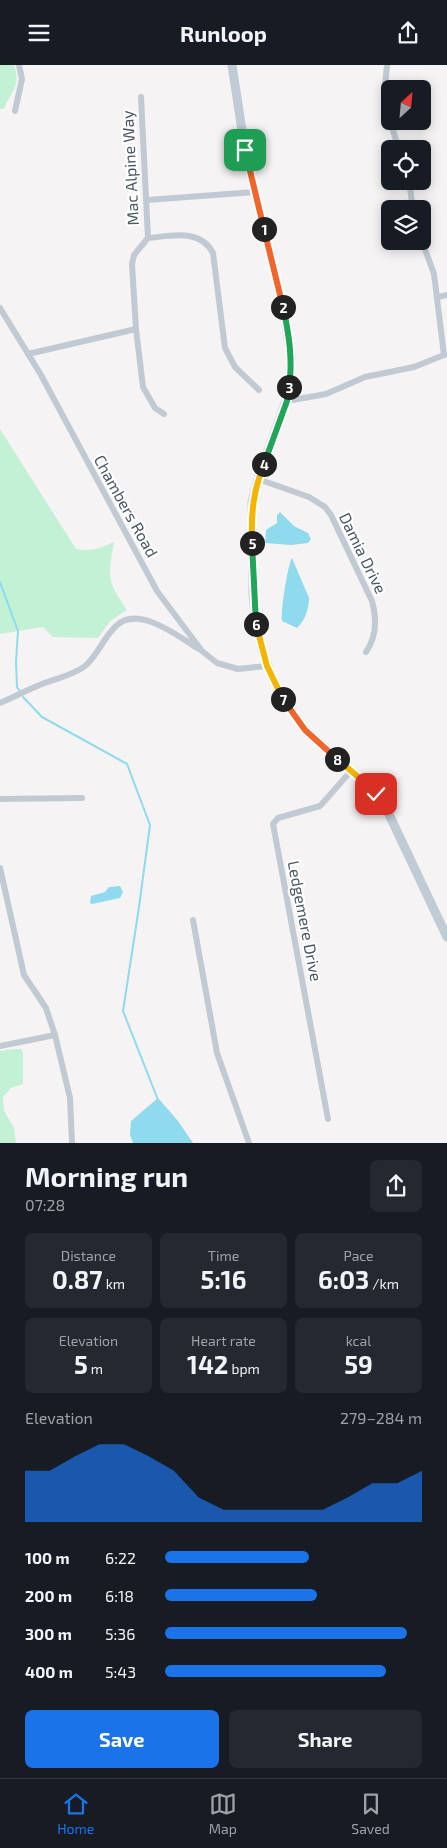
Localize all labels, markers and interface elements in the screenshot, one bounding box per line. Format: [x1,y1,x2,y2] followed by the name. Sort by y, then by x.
[25,19,53,47] icon: menu
[394,19,422,47] icon: share
[180,20,267,46] text: Runloop
[381,80,431,130] north arrow
[381,80,431,250] map controls
[117,109,142,226] street label: Mac Alpine Way
[224,129,266,171] pin
[231,136,259,164] icon: arrive
[381,140,431,190] button: locate
[381,200,431,250] button: layers
[252,217,276,241] pin: 1
[261,221,268,238] text: 1
[270,295,296,319] pin: 2
[279,299,288,316] text: 2
[276,375,302,399] pin: 3
[286,379,293,396] text: 3
[91,451,162,560] street label: Chambers Road
[252,451,276,477] pin: 4
[260,456,269,473] text: 4
[336,509,391,596] street label: Damia Drive
[240,531,264,555] pin: 5
[249,535,256,552] text: 5
[244,611,268,637] pin: 6
[252,616,261,633] text: 6
[270,687,296,711] pin: 7
[280,691,287,708] text: 7
[324,747,350,771] pin: 8
[333,751,342,768] text: 8
[355,773,397,815] pin
[362,780,390,808] icon: check
[284,859,326,983] street label: Ledgemere Drive
[25,1159,188,1193] text: Morning run
[370,1160,422,1212] button: share
[25,1195,65,1214] text: 07:28
[61,1247,116,1264] text: Distance
[208,1247,239,1264] text: Time
[343,1247,374,1264] text: Pace
[52,1264,103,1294] text: 0.87
[201,1264,246,1294] text: 5:16
[318,1264,369,1294] text: 6:03
[103,1275,125,1292] text: km
[369,1275,399,1292] text: /km
[59,1332,118,1349] text: Elevation
[191,1332,256,1349] text: Heart rate
[346,1332,371,1349] text: kcal
[74,1349,88,1379] text: 5
[187,1349,228,1379] text: 142
[344,1349,373,1379] text: 59
[88,1360,103,1377] text: m
[228,1360,260,1377] text: bpm
[25,1408,93,1427] text: Elevation
[340,1408,422,1427] text: 279–284 m
[25,1548,70,1567] text: 100 m
[105,1548,136,1567] text: 6:22
[25,1586,72,1605] text: 200 m
[105,1586,134,1605] text: 6:18
[25,1624,72,1643] text: 300 m
[105,1624,135,1643] text: 5:36
[25,1662,73,1681] text: 400 m
[105,1662,136,1681] text: 5:43
[25,1710,219,1768] button: Save
[229,1710,422,1768] button: Share
[57,1790,94,1837] tab: Home
[209,1790,237,1837] tab: Map
[351,1790,390,1837] tab: Saved

